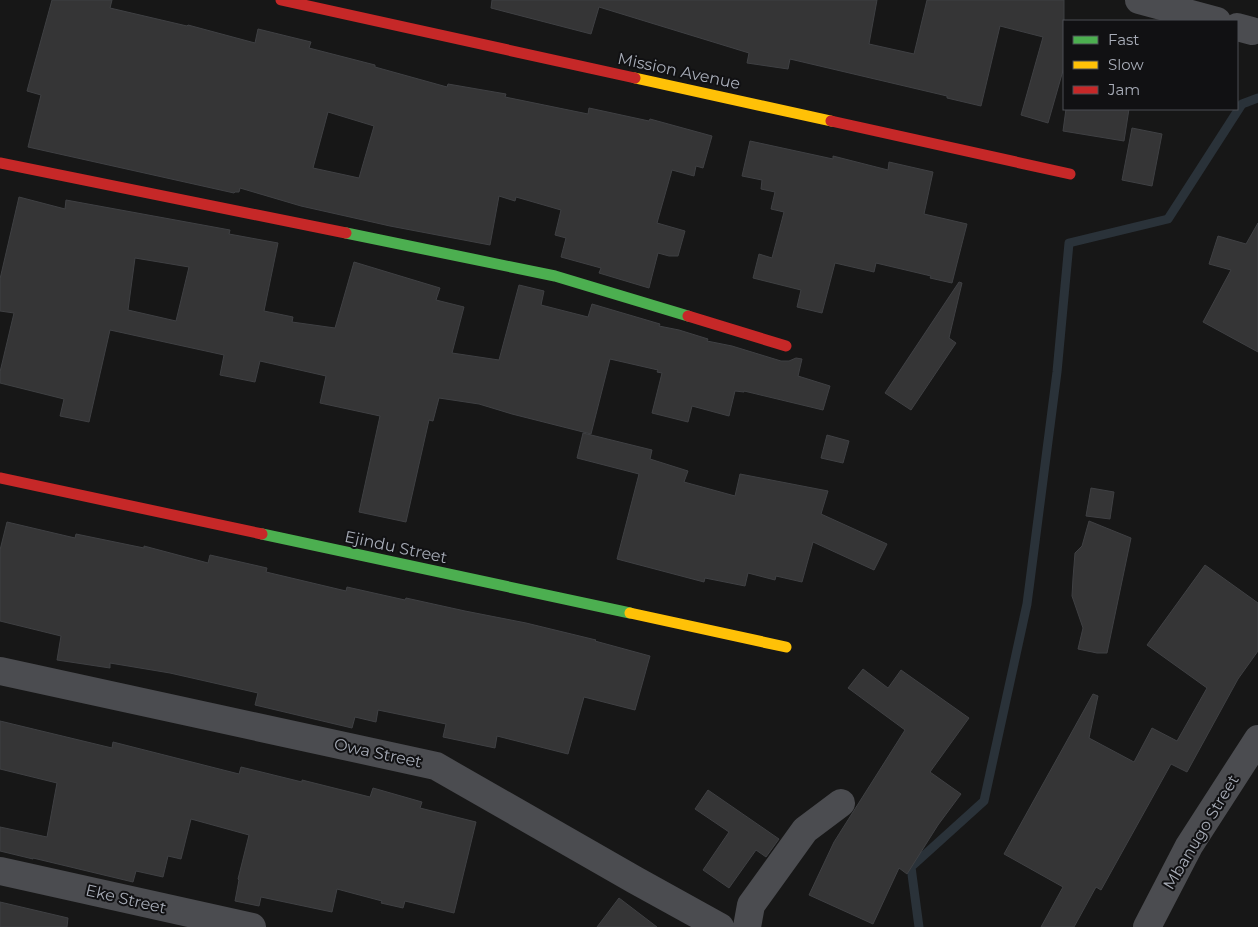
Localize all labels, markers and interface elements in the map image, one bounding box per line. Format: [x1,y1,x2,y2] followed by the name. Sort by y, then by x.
[1063,20,1238,110] legend
[1108,30,1139,49] text: Fast
[616,49,742,93] street label: Mission Avenue
[1108,55,1144,74] text: Slow
[1107,80,1140,99] text: Jam
[343,527,450,567] street label: Ejindu Street
[332,734,424,772] street label: Owa Street
[1159,771,1243,893] street label: Mbanugo Street
[84,881,169,918] street label: Eke Street

